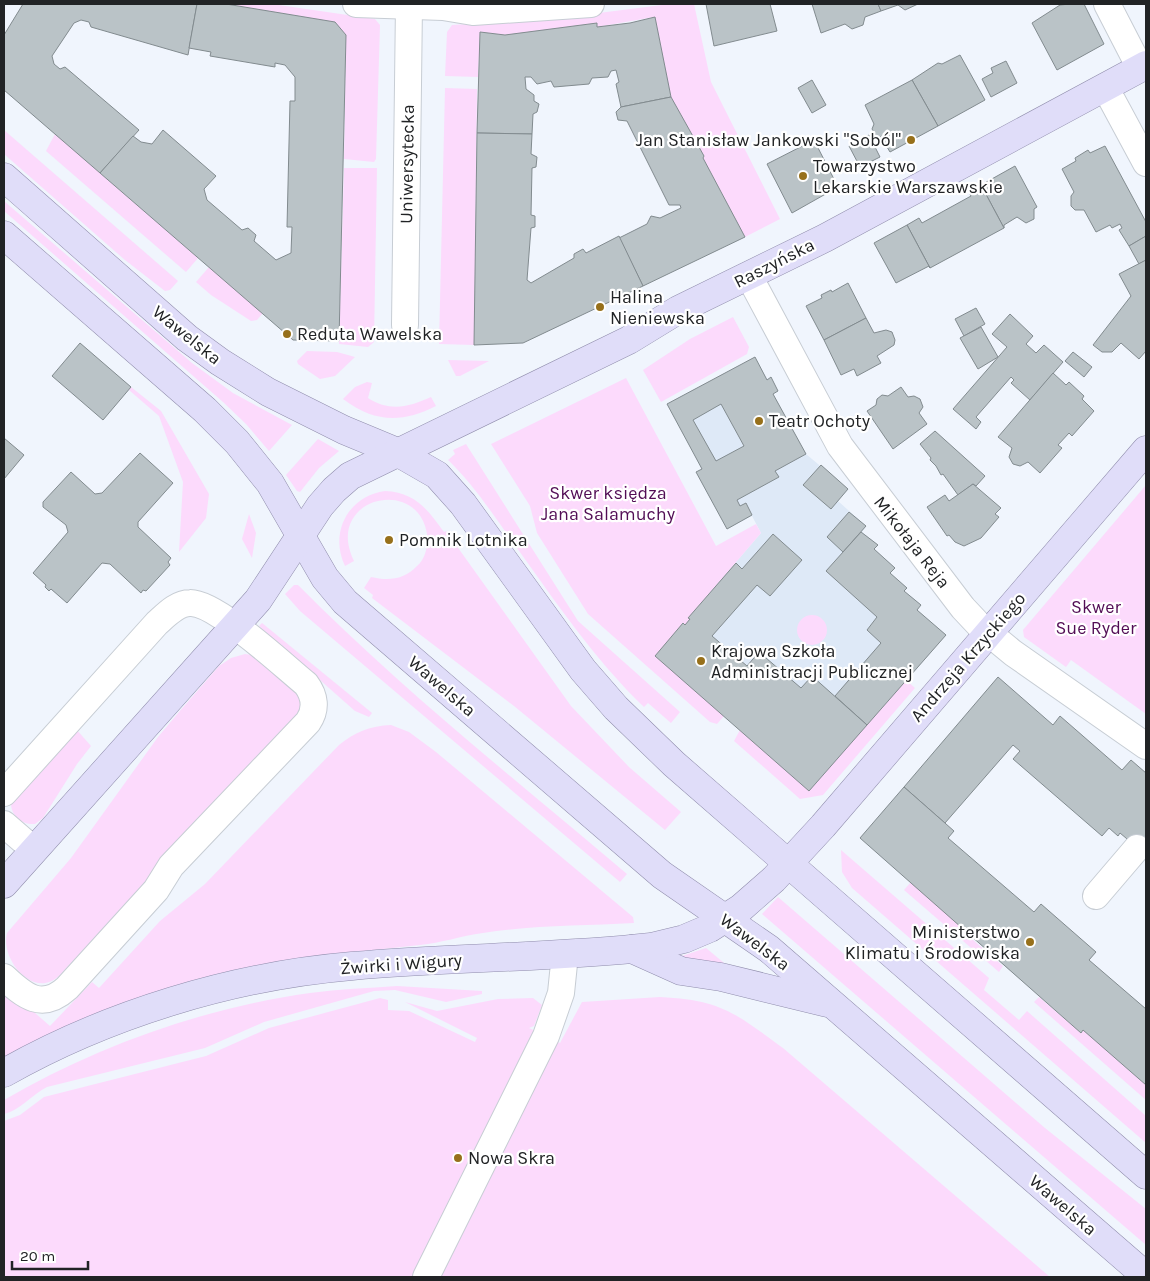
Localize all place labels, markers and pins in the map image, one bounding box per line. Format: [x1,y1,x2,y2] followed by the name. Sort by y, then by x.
[636,129,901,151] place label: Jan Stanisław Jankowski "Soból"
[905,134,917,146] marker: Jan Stanisław Jankowski "Soból"
[813,155,1003,198] place label: Towarzystwo Lekarskie Warszawskie
[797,170,809,182] marker: Towarzystwo Lekarskie Warszawskie
[610,286,705,329] place label: Halina Nieniewska
[594,301,606,313] marker: Halina Nieniewska
[297,323,442,345] place label: Reduta Wawelska
[281,328,293,340] marker: Reduta Wawelska
[769,410,871,432] place label: Teatr Ochoty
[753,415,765,427] marker: Teatr Ochoty
[399,529,528,551] place label: Pomnik Lotnika
[383,534,395,546] marker: Pomnik Lotnika
[711,640,913,683] place label: Krajowa Szkoła Administracji Publicznej
[695,655,707,667] marker: Krajowa Szkoła Administracji Publicznej
[845,921,1020,964] place label: Ministerstwo Klimatu i Środowiska
[1024,936,1036,948] marker: Ministerstwo Klimatu i Środowiska
[468,1147,555,1169] place label: Nowa Skra
[452,1152,464,1164] marker: Nowa Skra

